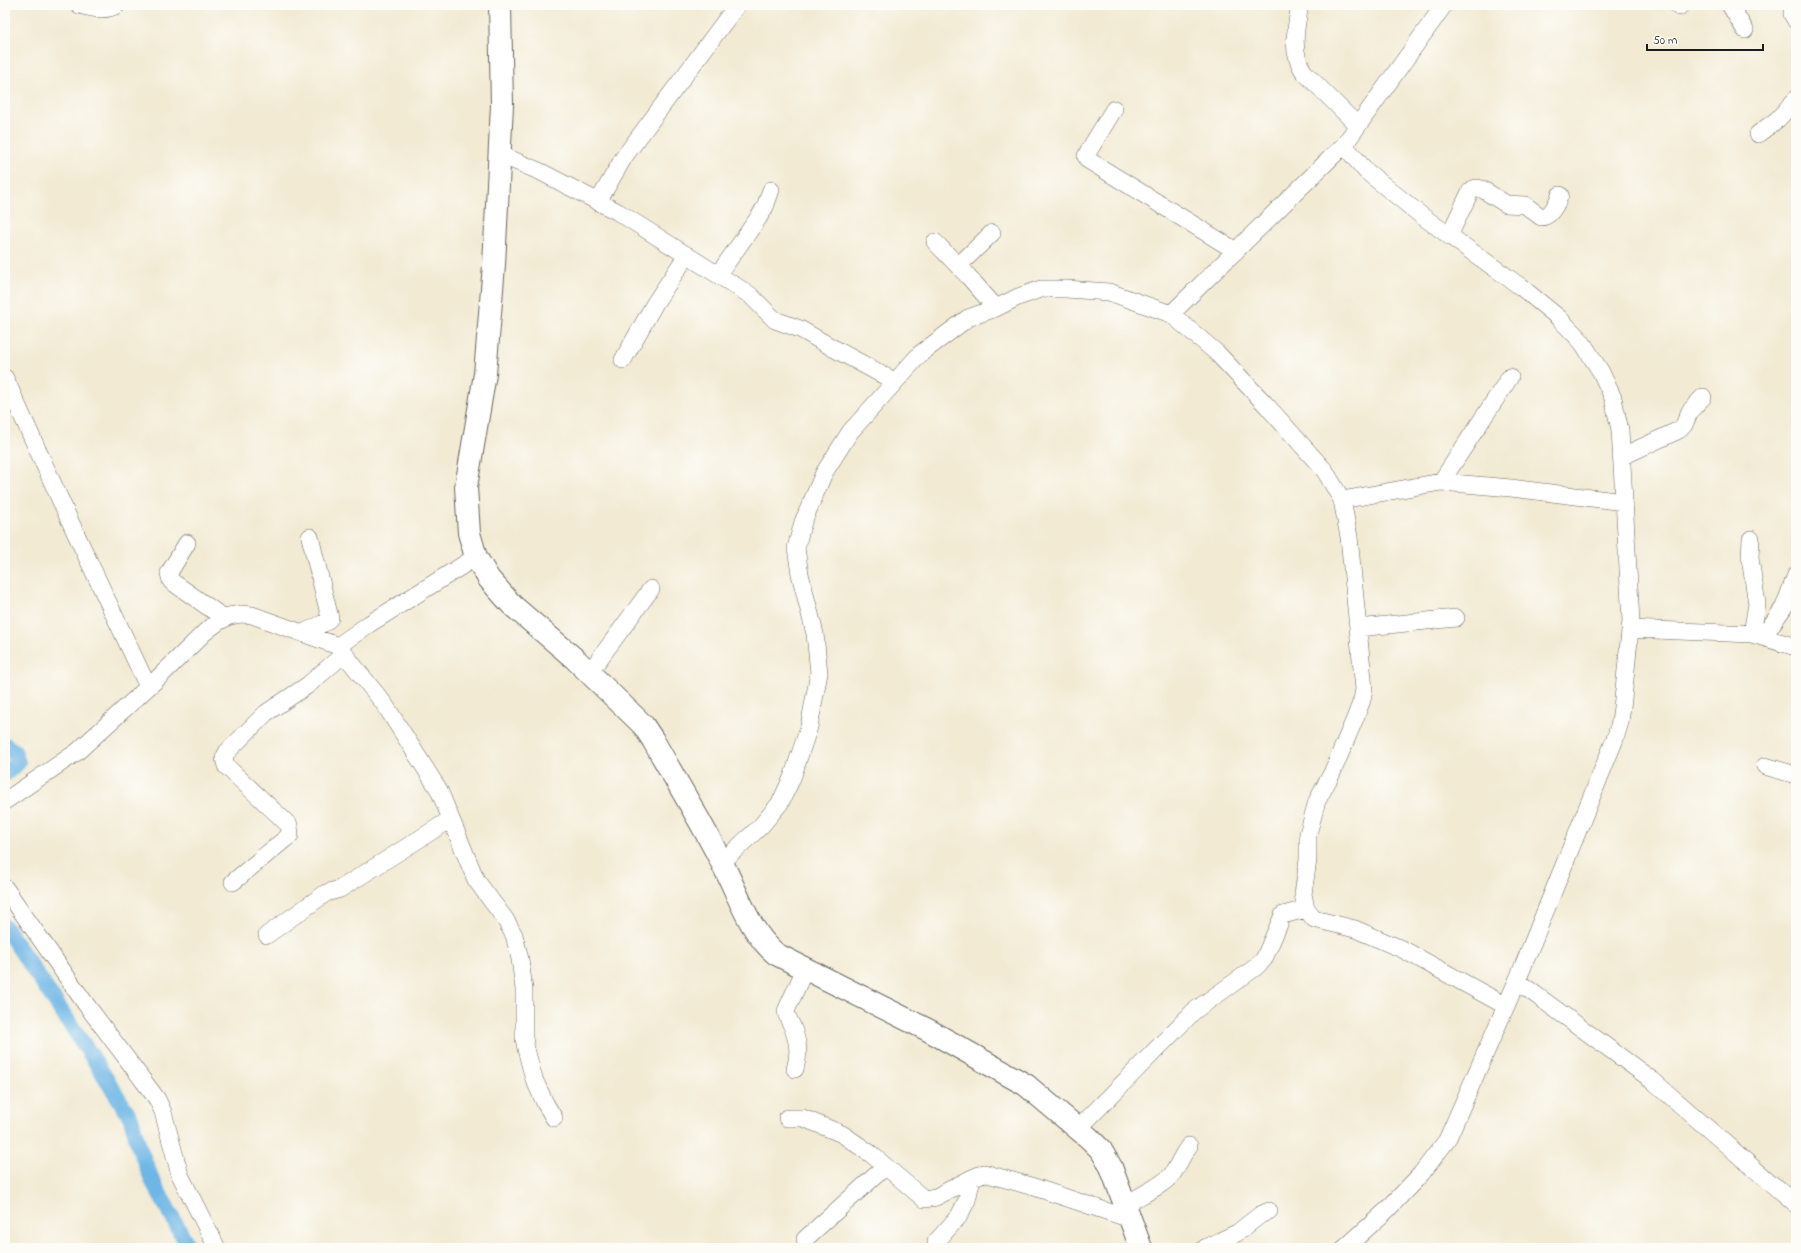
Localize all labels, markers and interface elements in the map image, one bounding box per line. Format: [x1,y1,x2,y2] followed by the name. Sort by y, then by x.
[1647,26,1763,52] scale bar
[1653,32,1677,50] text: 50 m

